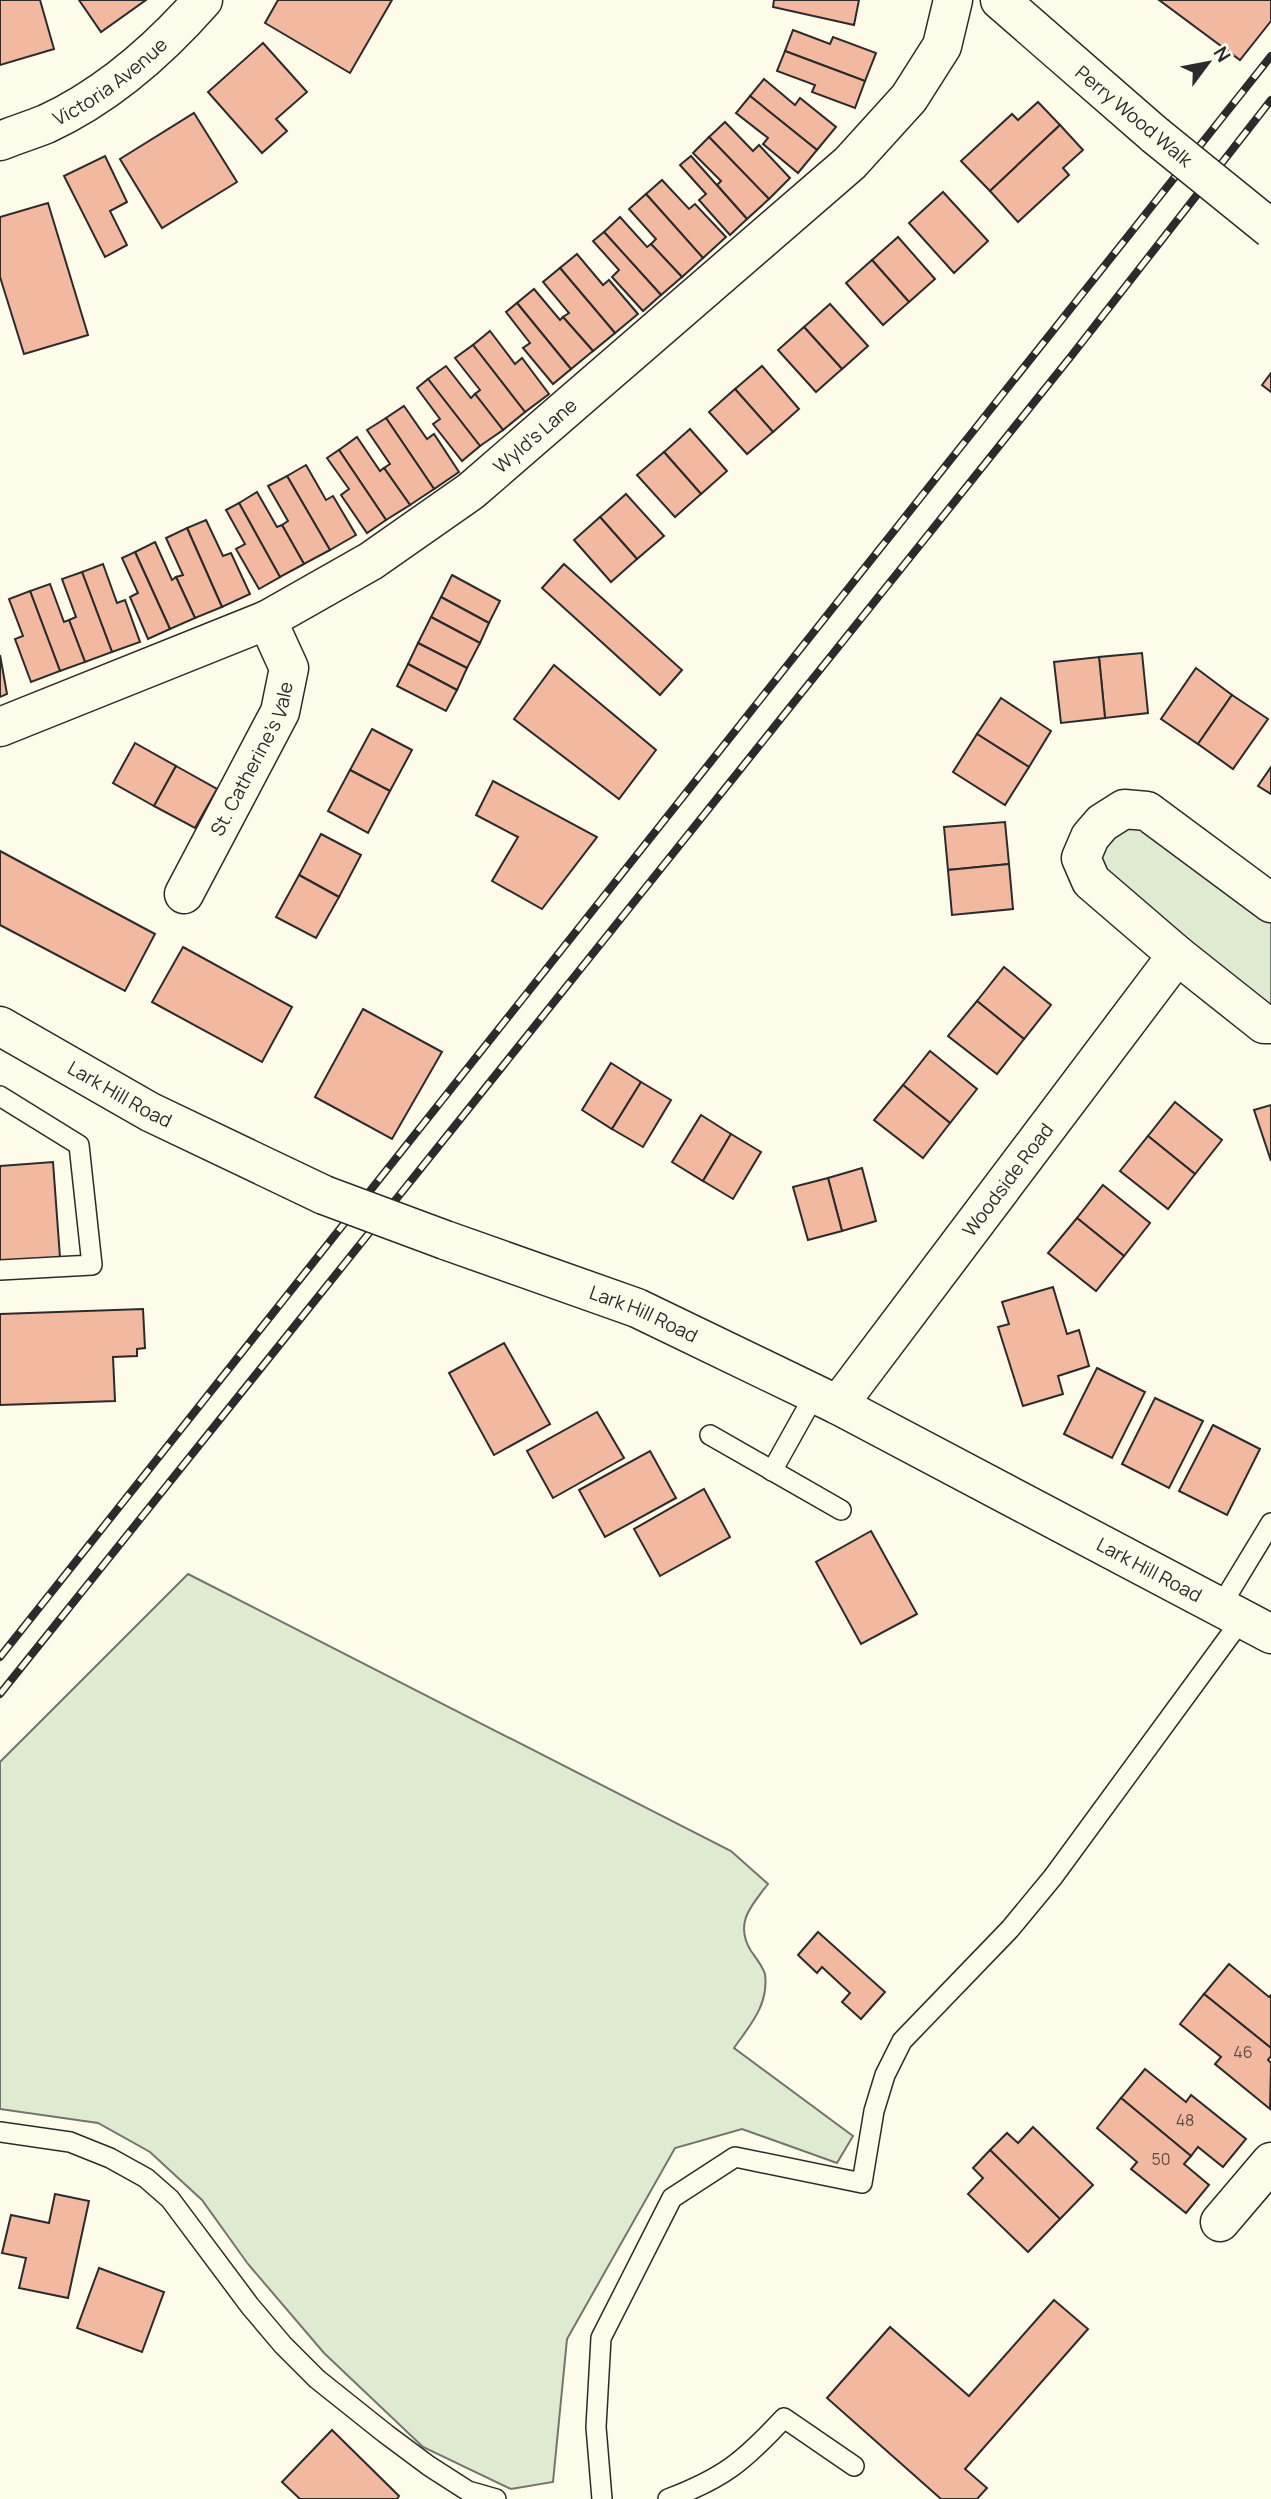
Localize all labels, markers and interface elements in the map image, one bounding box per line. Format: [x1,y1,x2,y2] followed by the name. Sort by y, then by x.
[1173,28,1243,98] north arrow
[48,32,173,132] street label: Victoria Avenue
[1208,41,1237,67] text: N
[1070,59,1198,173] street label: Perry Wood Walk
[488,392,582,479] street label: Wyld's Lane
[204,679,299,840] street label: St. Catherine's Vale
[63,1055,176,1134] street label: Lark Hill Road
[956,1118,1059,1242] street label: Woodside Road
[586,1279,702,1348] street label: Lark Hill Road
[1092,1531,1206,1608] street label: Lark Hill Road
[1233,2041,1253,2063] house number: 46
[1176,2109,1194,2131] house number: 48
[1152,2148,1171,2170] house number: 50

